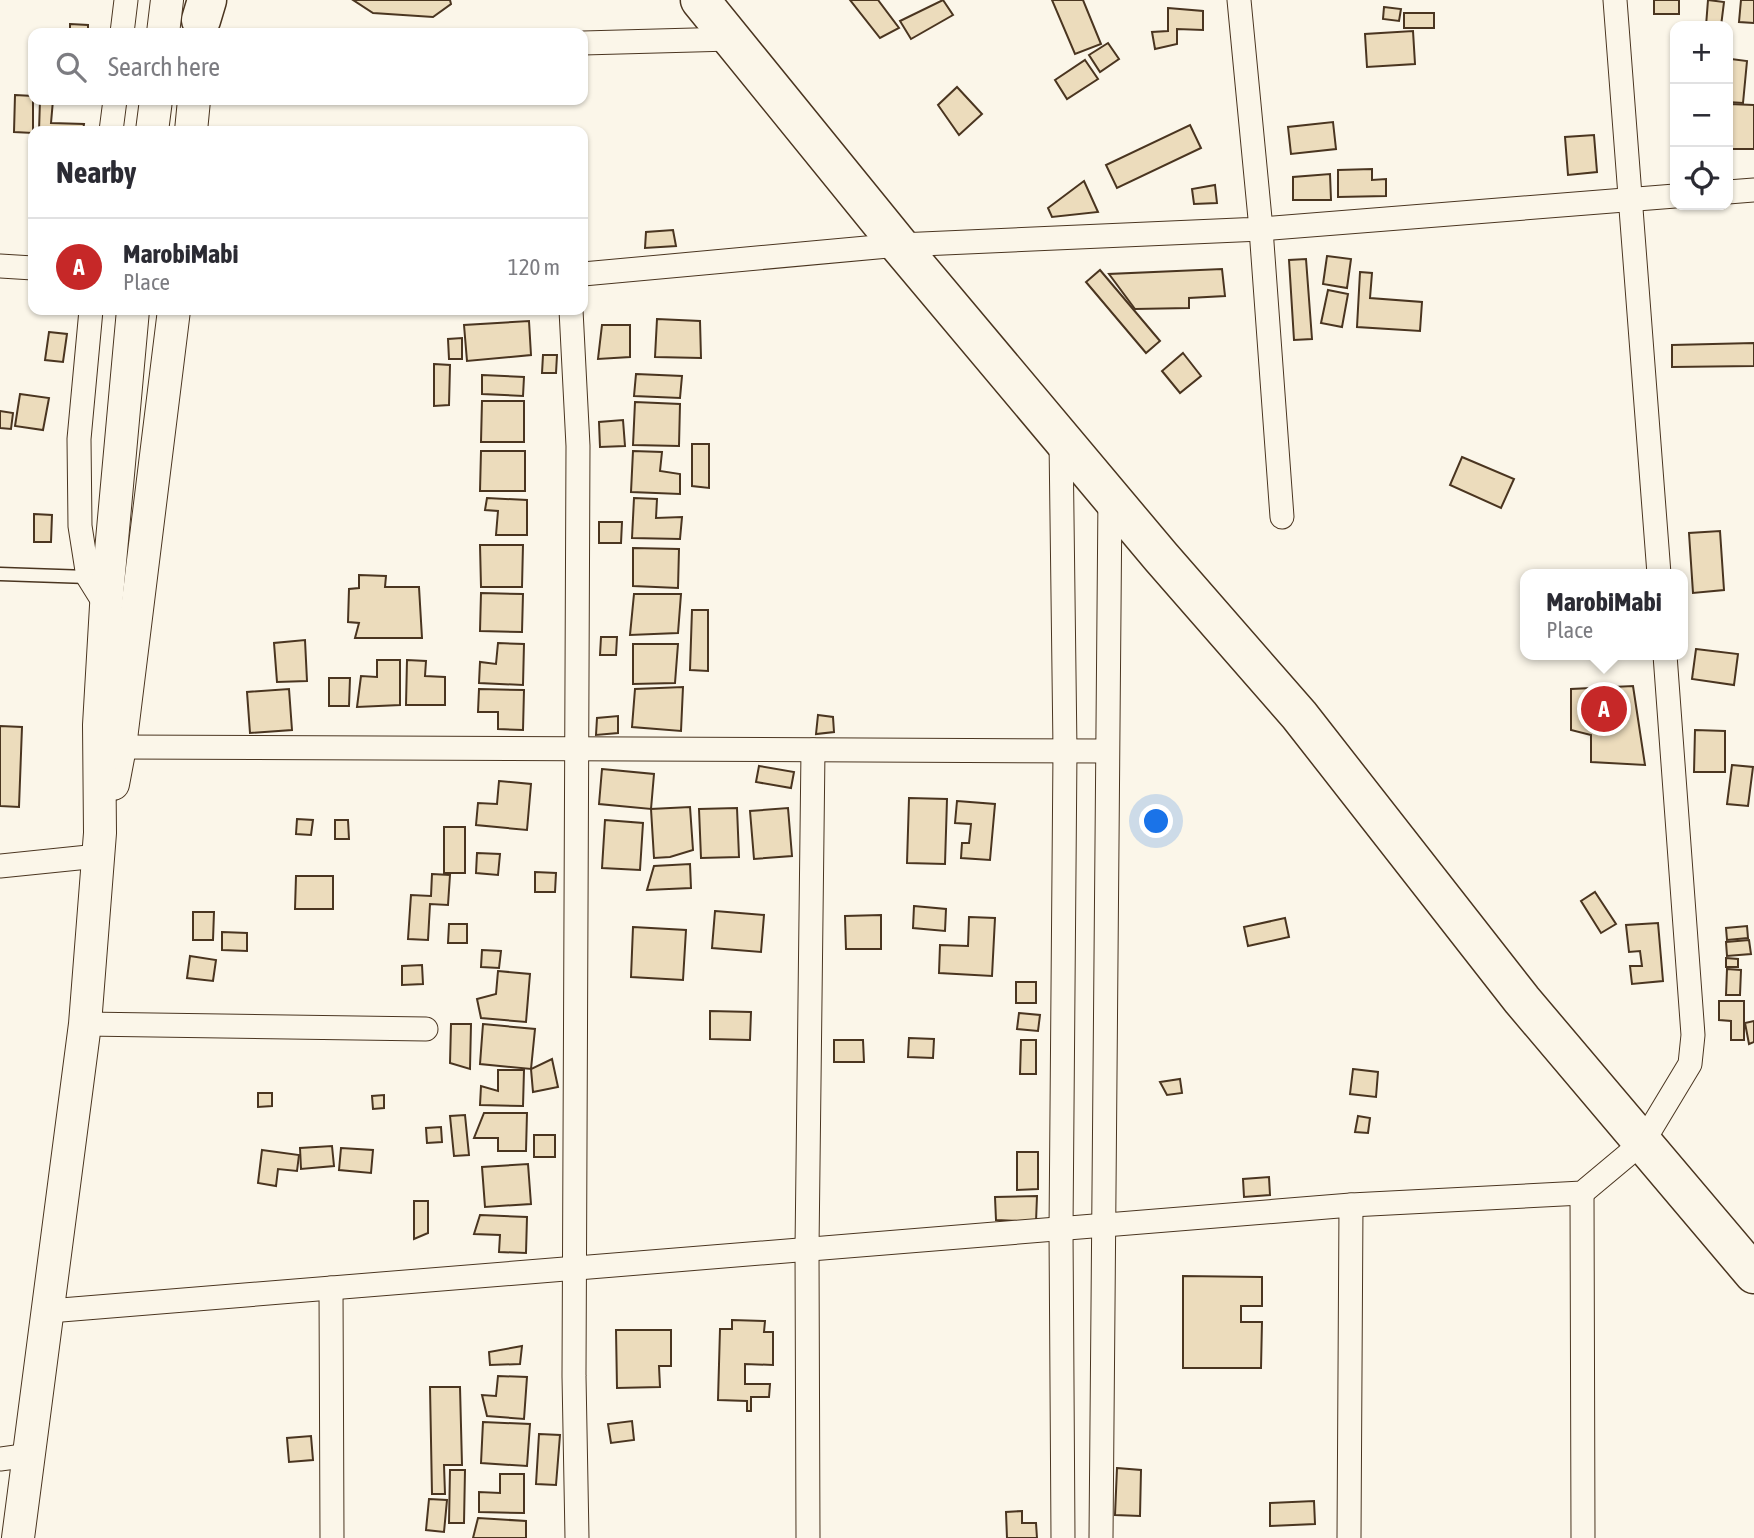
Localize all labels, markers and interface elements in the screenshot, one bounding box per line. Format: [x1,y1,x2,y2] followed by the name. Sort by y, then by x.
[1670,21,1733,210] map controls
[1670,21,1733,84] button: +
[28,28,588,105] search box
[52,48,90,86] icon: search
[108,52,220,82] text: Search here
[1670,84,1733,147] button: −
[1670,147,1733,210] button: locate
[56,155,136,189] text: Nearby
[123,239,239,269] text: MarobiMabi
[73,254,85,280] text: A
[508,254,560,280] text: 120 m
[123,269,170,295] text: Place
[1520,569,1688,660] popup
[1546,587,1662,617] text: MarobiMabi
[1546,617,1593,643] text: Place
[1581,683,1627,735] pin: A
[1139,804,1173,838] your location

